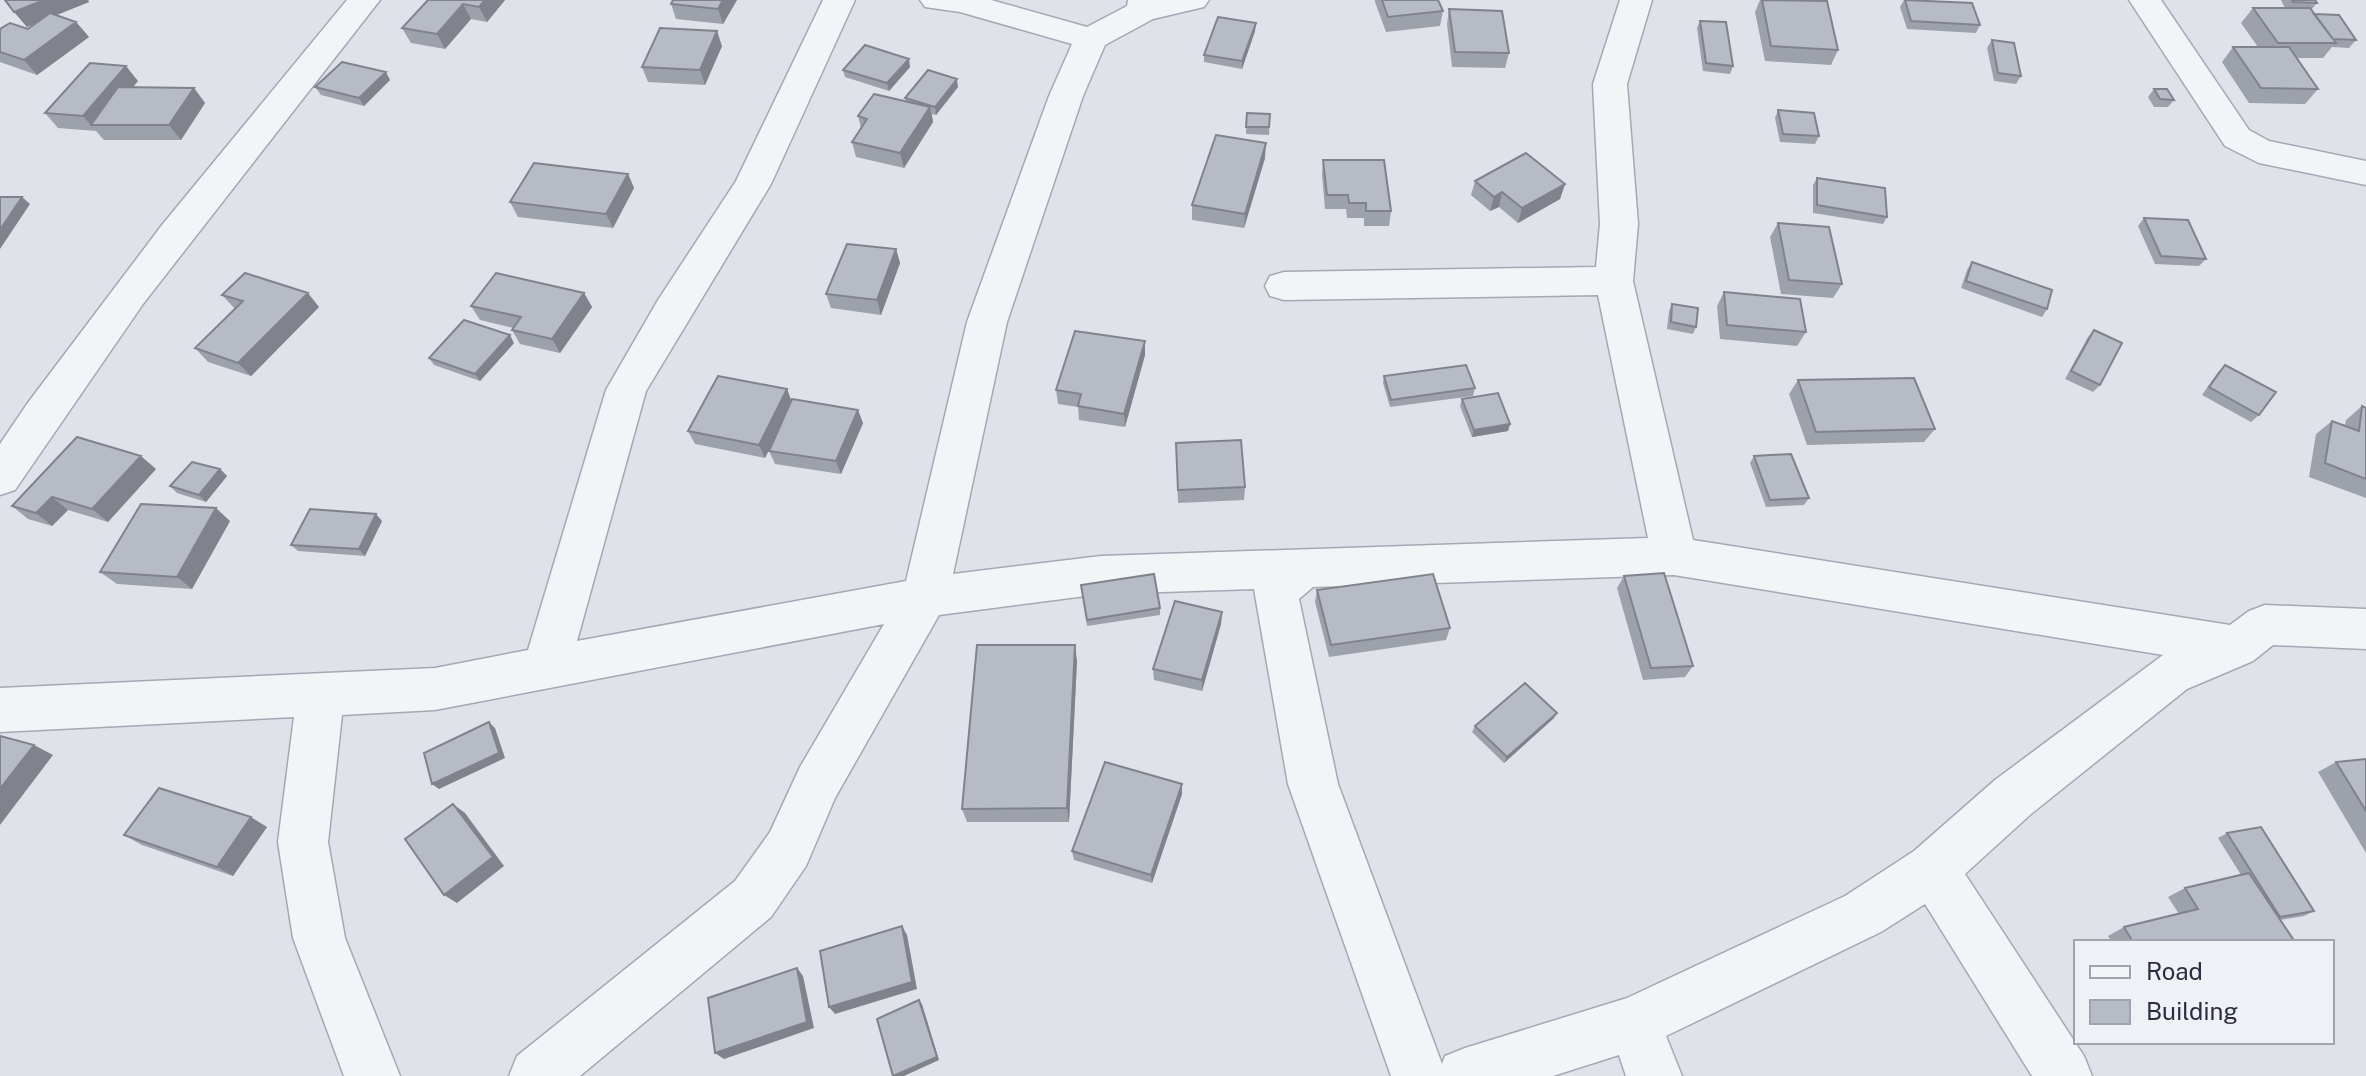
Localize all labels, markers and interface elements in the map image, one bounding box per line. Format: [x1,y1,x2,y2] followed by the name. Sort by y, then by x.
[2074,940,2334,1044] legend
[2146,957,2203,985] text: Road
[2146,997,2238,1025] text: Building

